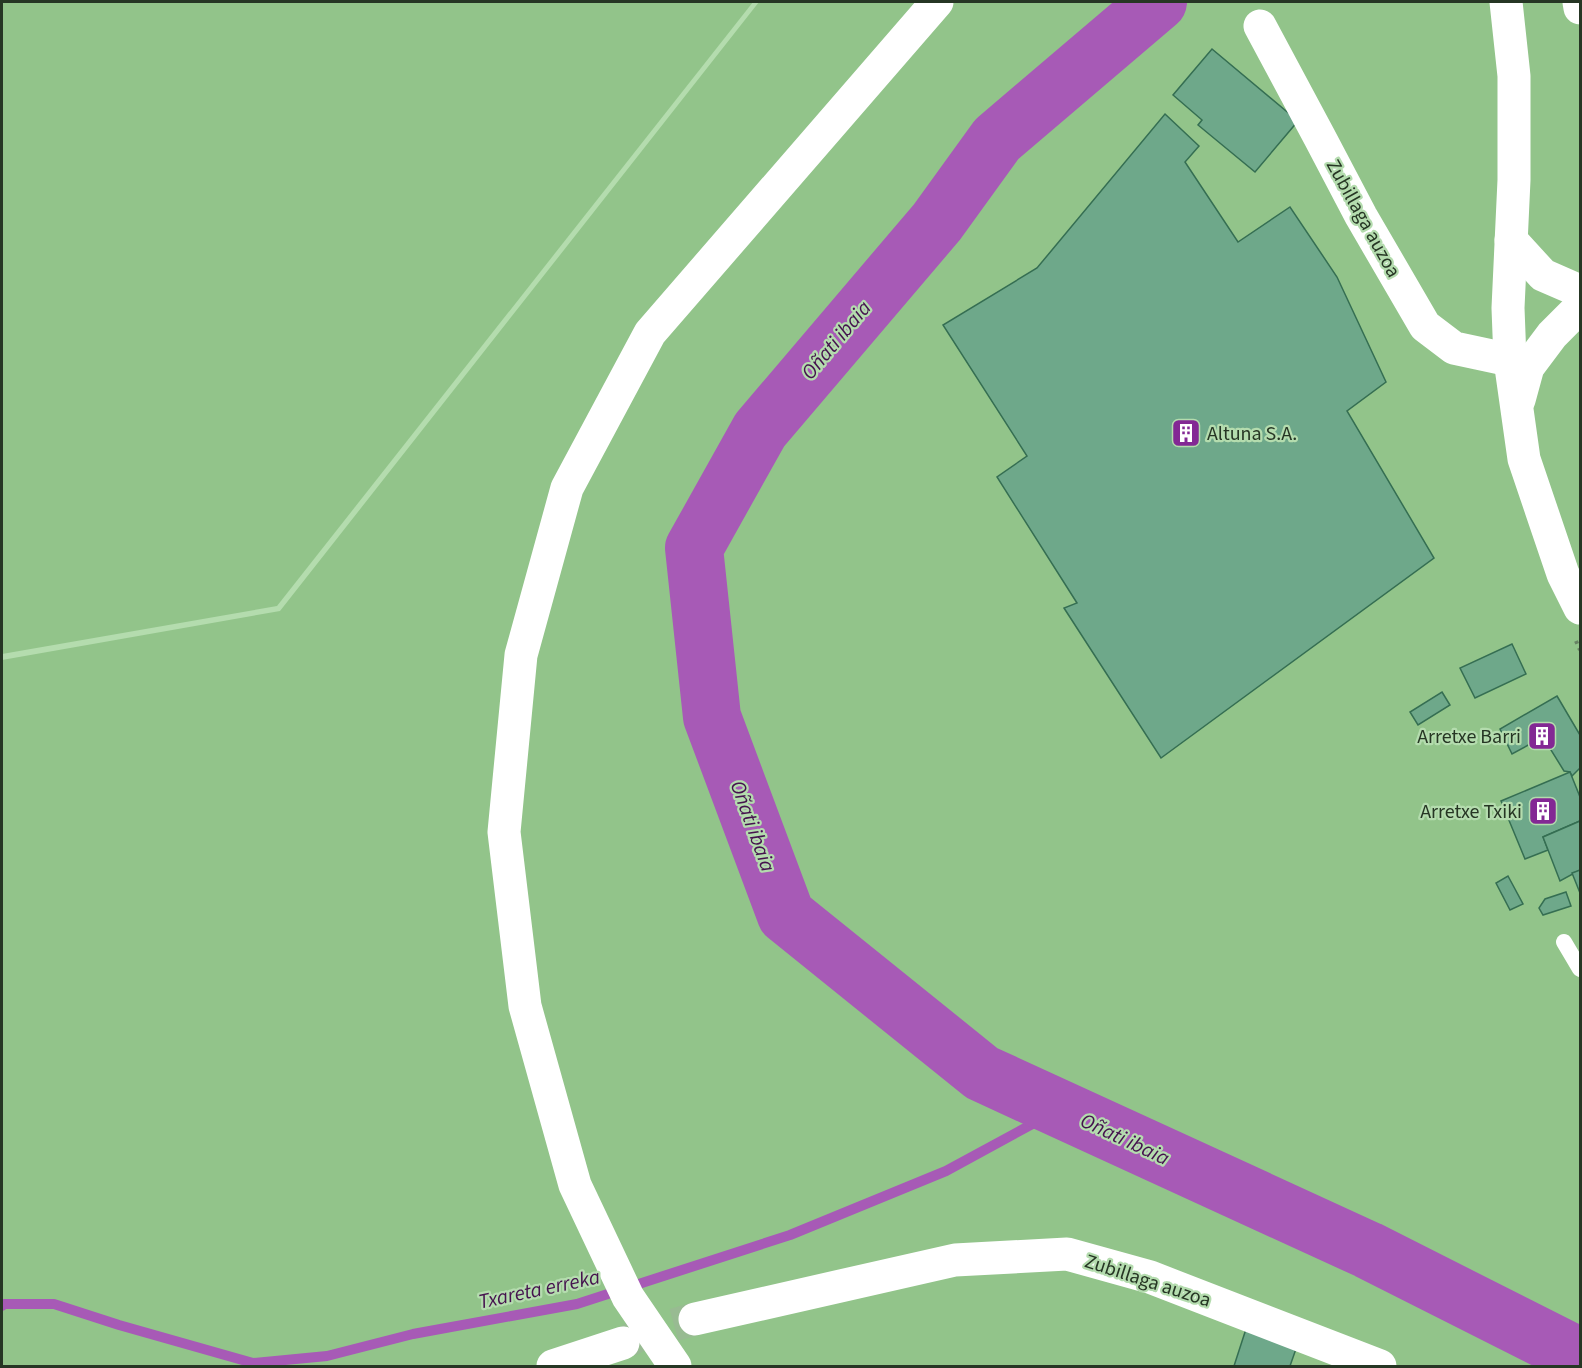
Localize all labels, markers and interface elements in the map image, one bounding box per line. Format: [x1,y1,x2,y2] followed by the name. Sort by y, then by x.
[1319,154,1407,283] street label: Zubillaga auzoa
[794,294,878,386] water label: Oñati ibaia
[1170,417,1202,449] building icon: Altuna S.A.
[1207,420,1297,448] place label: Altuna S.A.
[1526,720,1558,752] building icon: Arretxe Barri
[1417,723,1521,751] place label: Arretxe Barri
[723,776,783,876] water label: Oñati ibaia
[1527,795,1559,827] building icon: Arretxe Txiki
[1420,798,1522,826] place label: Arretxe Txiki
[1075,1105,1175,1173] water label: Oñati ibaia
[1081,1247,1214,1315] street label: Zubillaga auzoa
[475,1261,603,1317] water label: Txareta erreka

